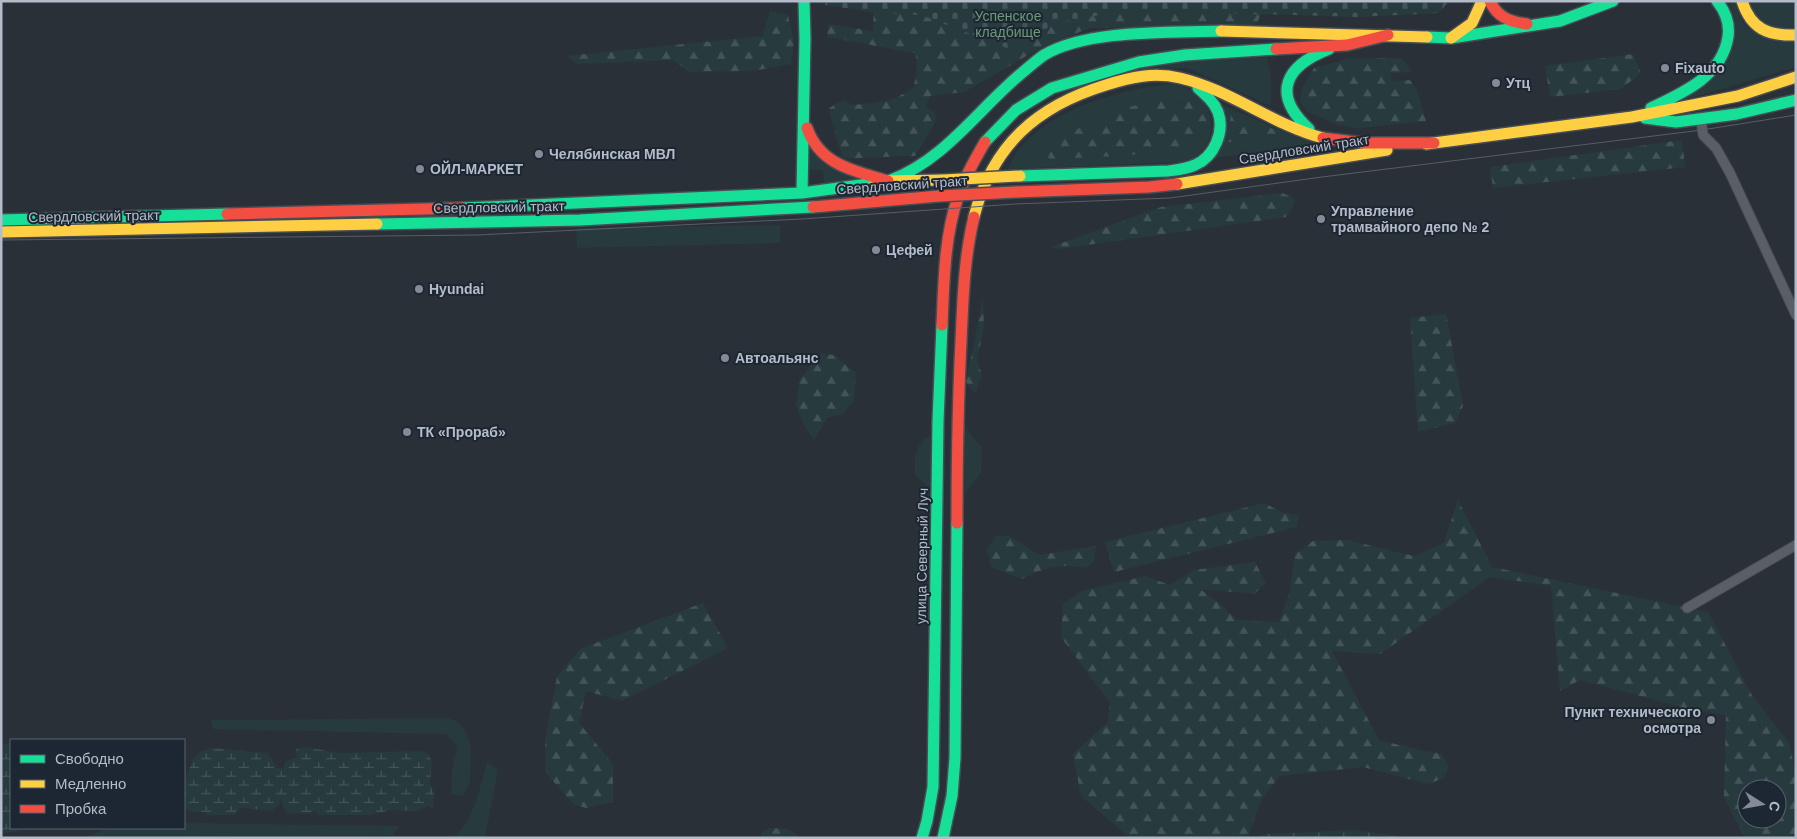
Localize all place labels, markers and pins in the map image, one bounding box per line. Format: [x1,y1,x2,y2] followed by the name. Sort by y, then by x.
[1675,60,1725,76] place label: Fixauto
[1659,62,1671,74] marker: Fixauto
[1506,75,1531,91] place label: Утц
[1490,77,1502,89] marker: Утц
[549,146,675,162] place label: Челябинская МВЛ
[533,148,545,160] marker: Челябинская МВЛ
[430,160,523,177] place label: ОЙЛ-МАРКЕТ
[414,163,426,175] marker: ОЙЛ-МАРКЕТ
[1331,203,1490,235] place label: Управление трамвайного депо № 2
[1315,213,1327,225] marker: Управление трамвайного депо № 2
[886,242,933,258] place label: Цефей
[870,244,882,256] marker: Цефей
[429,281,484,297] place label: Hyundai
[413,283,425,295] marker: Hyundai
[735,350,819,366] place label: Автоальянс
[719,352,731,364] marker: Автоальянс
[417,424,506,440] place label: ТК «Прораб»
[401,426,413,438] marker: ТК «Прораб»
[1565,704,1701,736] place label: Пункт технического осмотра
[1705,714,1717,726] marker: Пункт технического осмотра

